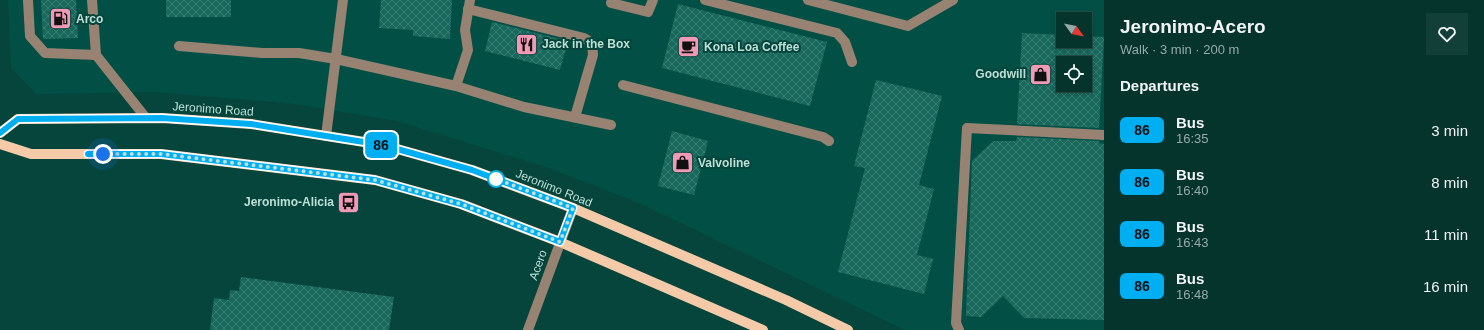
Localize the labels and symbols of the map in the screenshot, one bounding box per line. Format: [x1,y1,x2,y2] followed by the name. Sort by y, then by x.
[47,6,73,32] fuel station icon: Arco
[76,12,103,26] place label: Arco
[1056,12,1092,48] north arrow
[514,31,540,57] restaurant icon: Jack in the Box
[675,34,701,60] cafe icon: Kona Loa Coffee
[542,37,630,51] place label: Jack in the Box
[704,40,800,54] place label: Kona Loa Coffee
[1028,61,1054,87] shop icon: Goodwill
[975,67,1026,81] place label: Goodwill
[172,99,254,119] street label: Jeronimo Road
[363,132,399,158] line badge: 86
[93,144,113,164] your location
[670,150,696,176] shop icon: Valvoline
[698,156,750,170] place label: Valvoline
[514,166,594,210] street label: Jeronimo Road
[487,170,505,188] unlabelled marker
[336,189,362,215] bus stop icon: Jeronimo-Alicia
[244,195,334,209] place label: Jeronimo-Alicia
[526,248,550,282] street label: Acero

